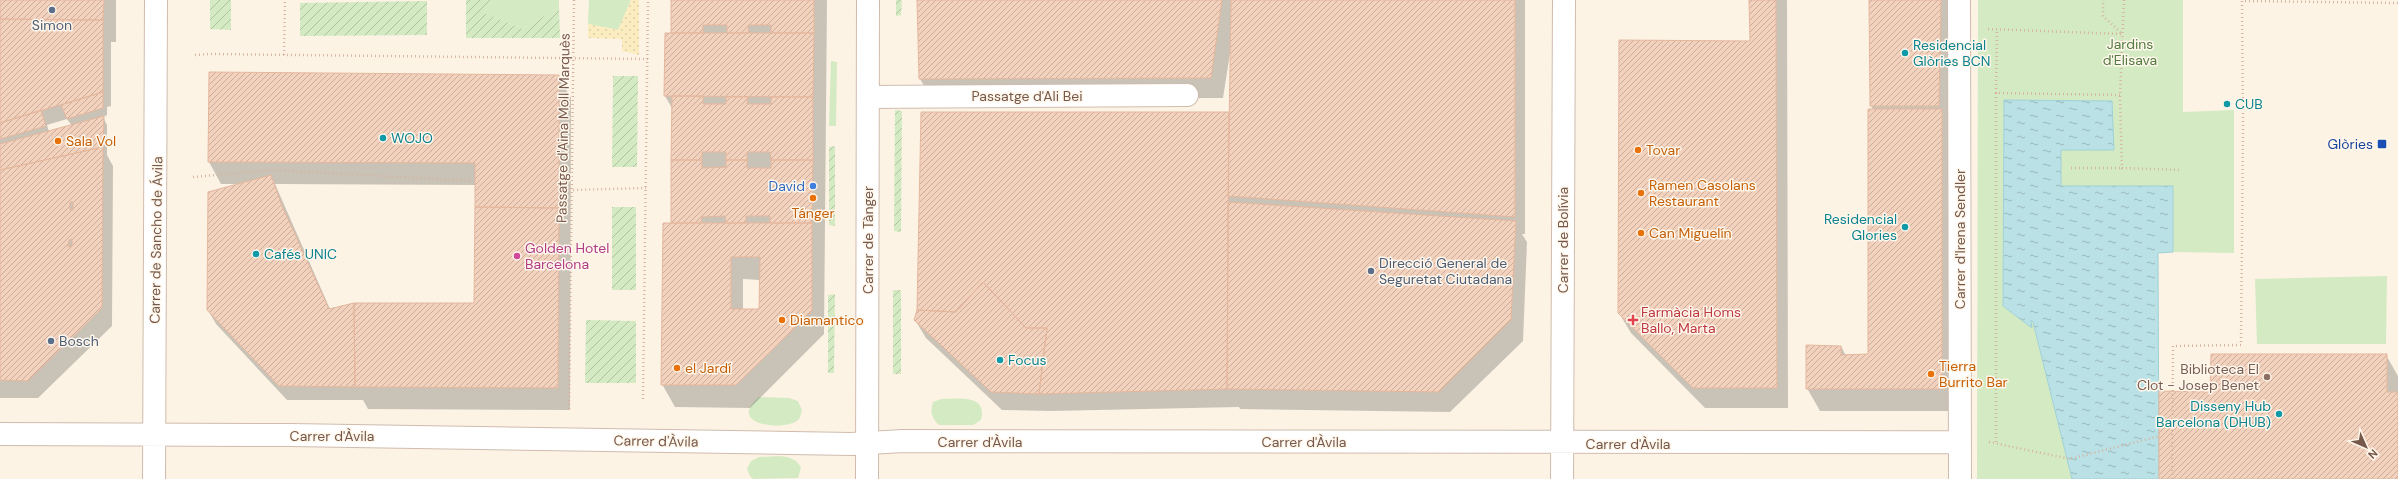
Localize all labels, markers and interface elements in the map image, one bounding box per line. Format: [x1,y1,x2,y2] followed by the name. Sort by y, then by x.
[47,5,57,15] marker: Simon
[32,16,72,34] place label: Simon
[552,33,574,223] street label: Passatge d'Aina Moll Marquès
[2103,35,2157,69] park label: Jardins d'Elisava
[1913,36,1990,70] place label: Residencial Glòries BCN
[1900,48,1910,58] marker: Residencial Glòries BCN
[972,87,1083,105] street label: Passatge d'Ali Bei
[2235,95,2263,113] place label: CUB
[2222,99,2232,109] marker: CUB
[391,129,433,147] place label: WOJO
[66,132,116,150] place label: Sala Vol
[378,133,388,143] marker: WOJO
[2327,135,2373,153] place label: Glòries
[53,136,63,146] marker: Sala Vol
[2376,138,2388,150] marker: Glòries
[1646,141,1680,159] place label: Tovar
[1633,145,1643,155] marker: Tovar
[146,156,166,324] street label: Carrer de Sancho de Ávila
[1951,169,1969,309] street label: Carrer d'Irena Sendler
[1649,176,1756,210] place label: Ramen Casolans Restaurant
[769,177,805,195] place label: David
[808,181,818,191] marker: David
[859,186,877,294] street label: Carrer de Tànger
[1554,187,1572,293] street label: Carrer de Bolívia
[1636,188,1646,198] marker: Ramen Casolans Restaurant
[808,193,818,203] marker: Tánger
[791,204,835,222] place label: Tánger
[1824,210,1897,244] place label: Residencial Glories
[1900,222,1910,232] marker: Residencial Glories
[1649,224,1732,242] place label: Can Miguelín
[1636,228,1646,238] marker: Can Miguelín
[525,239,609,273] place label: Golden Hotel Barcelona
[264,245,337,263] place label: Cafés UNIC
[251,249,261,259] marker: Cafés UNIC
[512,251,522,261] marker: Golden Hotel Barcelona
[1379,254,1512,288] place label: Direcció General de Seguretat Ciutadana
[1366,266,1376,276] marker: Direcció General de Seguretat Ciutadana
[1641,303,1741,337] place label: Farmàcia Homs Ballo, Marta
[790,311,864,329] place label: Diamantico
[777,315,787,325] marker: Diamantico
[1628,315,1638,325] marker: Farmàcia Homs Ballo, Marta
[59,332,99,350] place label: Bosch
[46,336,56,346] marker: Bosch
[1008,351,1047,369] place label: Focus
[995,355,1005,365] marker: Focus
[1939,357,2008,391] place label: Tierra Burrito Bar
[685,359,732,377] place label: el Jardí
[2137,360,2259,394] place label: Biblioteca El Clot - Josep Benet
[672,363,682,373] marker: el Jardí
[1926,369,1936,379] marker: Tierra Burrito Bar
[2262,372,2272,382] marker: Biblioteca El Clot - Josep Benet
[2156,397,2271,431] place label: Disseny Hub Barcelona (DHUB)
[2274,409,2284,419] marker: Disseny Hub Barcelona (DHUB)
[290,427,374,445] street label: Carrer d'Àvila
[2346,427,2386,467] north arrow
[613,431,699,451] street label: Carrer d'Àvila
[938,433,1022,451] street label: Carrer d'Àvila
[1262,433,1346,451] street label: Carrer d'Àvila
[1586,435,1670,453] street label: Carrer d'Àvila
[2365,446,2381,462] text: N

